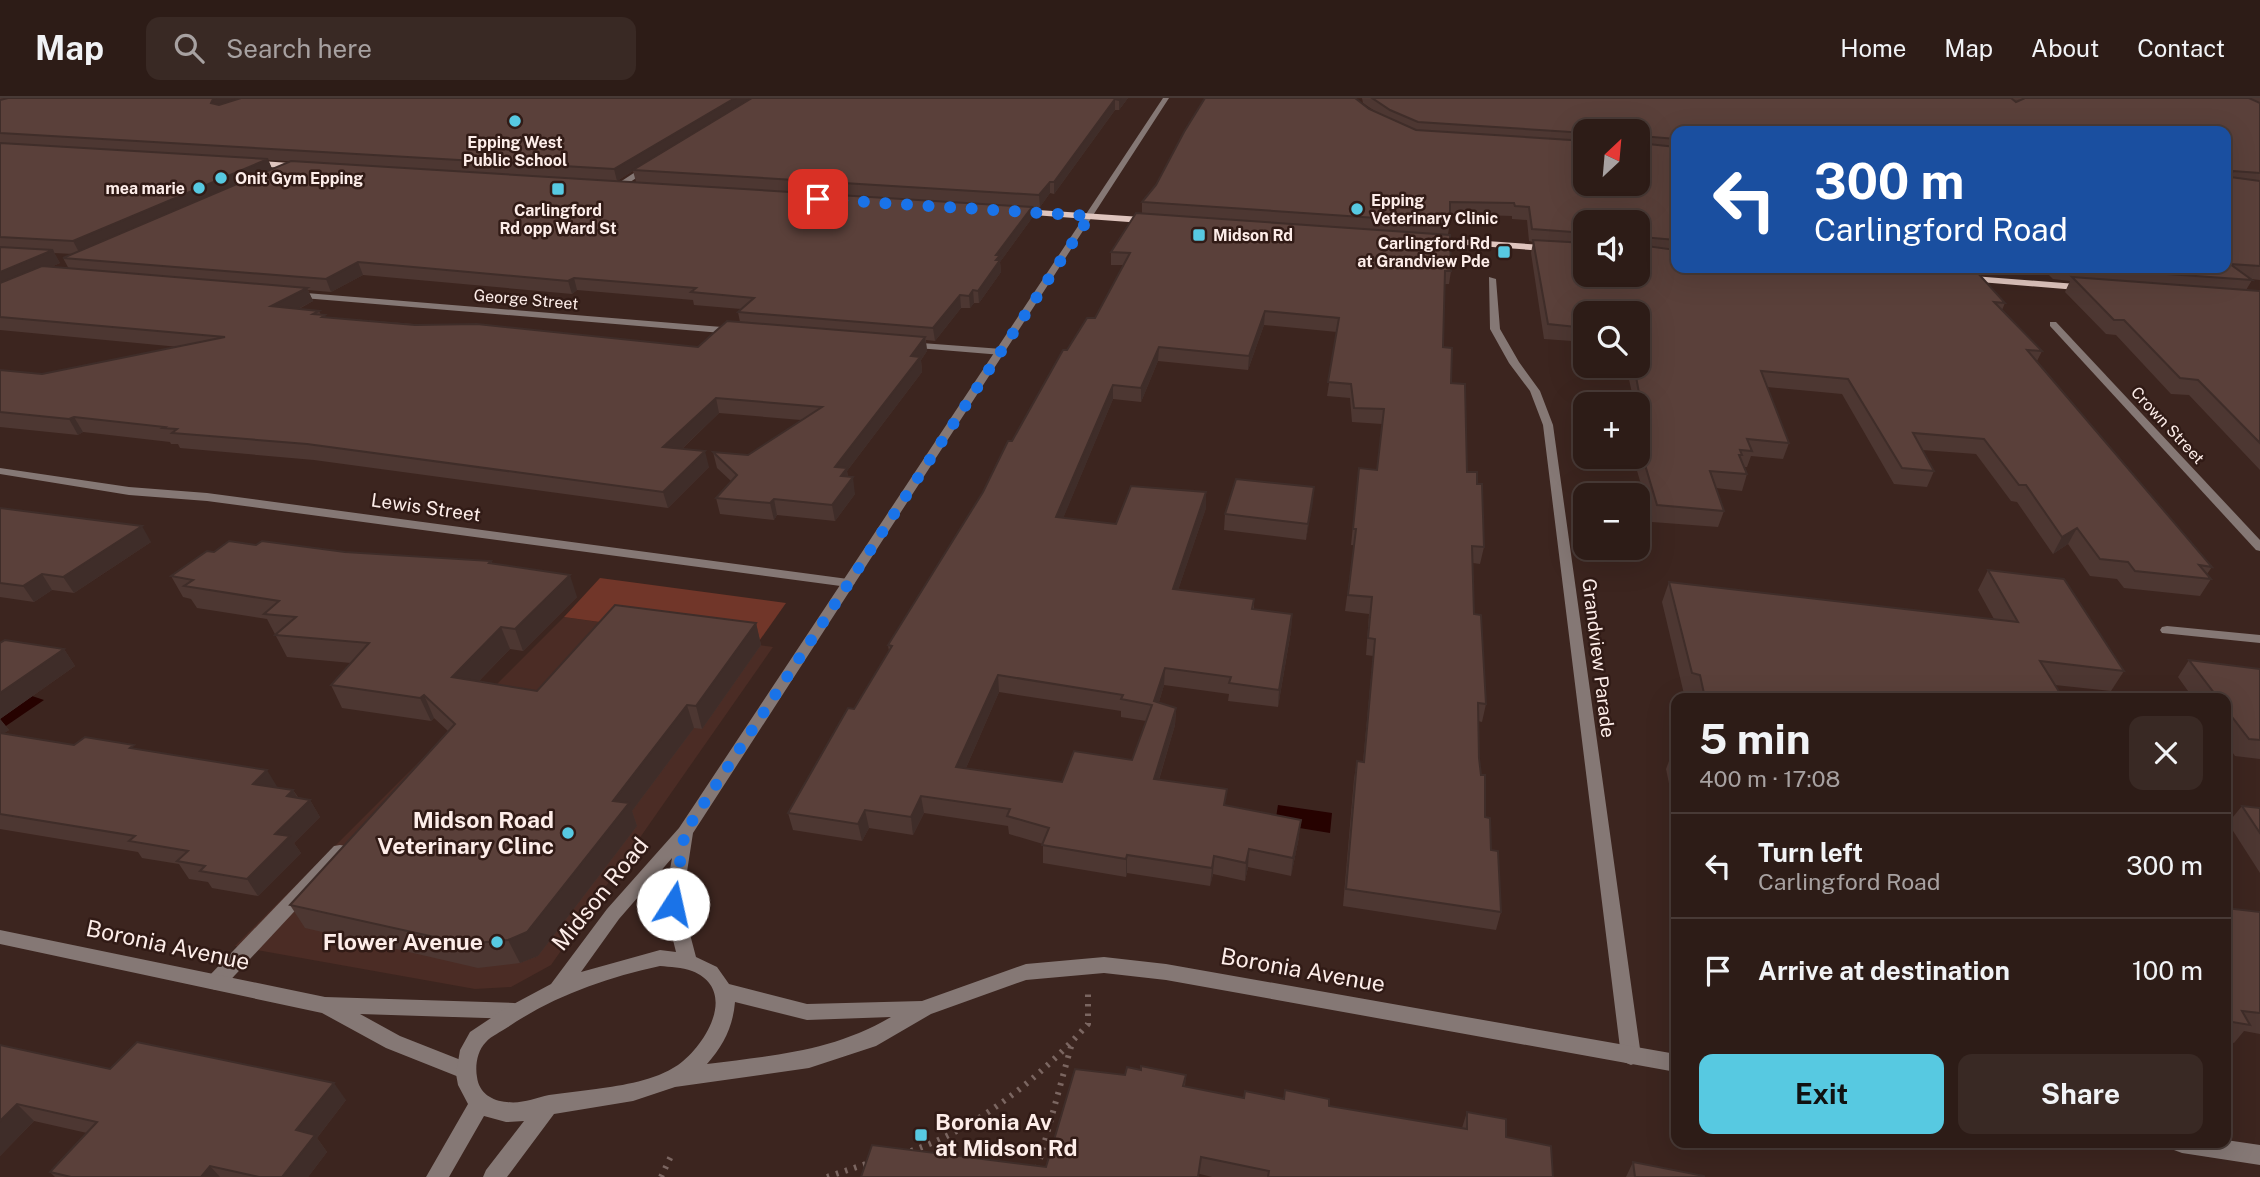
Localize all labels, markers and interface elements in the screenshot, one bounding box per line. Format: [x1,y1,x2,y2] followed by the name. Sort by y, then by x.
[146,17,636,80] search box
[35,29,104,67] text: Map
[170,29,208,67] icon: search
[226,33,372,64] text: Search here
[1840,34,1906,62] text: Home
[1944,34,1993,62] text: Map
[2031,34,2099,62] text: About
[2137,34,2225,62] text: Contact
[507,113,523,129] marker: Epping West Public School
[1573,119,1650,196] north arrow
[1573,119,1650,560] map controls
[463,133,567,170] place label: Epping West Public School
[1814,152,1964,210] text: 300 m
[1699,154,1790,245] icon: left
[235,169,363,188] place label: Onit Gym Epping
[788,169,848,229] pin
[213,170,229,186] marker: Onit Gym Epping
[105,179,185,198] place label: mea marie
[191,180,207,196] marker: mea marie
[799,180,837,218] icon: arrive
[550,181,566,197] marker: Carlingford Rd opp Ward St
[1371,191,1498,228] place label: Epping Veterinary Clinic
[499,201,617,238] place label: Carlingford Rd opp Ward St
[1349,201,1365,217] marker: Epping Veterinary Clinic
[1573,210,1650,287] button: sound
[1814,211,2068,248] text: Carlingford Road
[1213,226,1293,245] place label: Midson Rd
[1191,227,1207,243] marker: Midson Rd
[1357,234,1490,271] place label: Carlingford Rd at Grandview Pde
[1496,244,1512,260] marker: Carlingford Rd at Grandview Pde
[473,285,579,314] street label: George Street
[1573,301,1650,378] button: search
[2127,383,2208,468] street label: Crown Street
[1573,392,1650,469] button: +
[1573,483,1650,560] button: −
[370,488,482,526] street label: Lewis Street
[1578,577,1620,739] street label: Grandview Parade
[1699,714,1811,763] text: 5 min
[2129,716,2203,790] button: close
[1699,765,1840,792] text: 400 m · 17:08
[377,806,554,859] place label: Midson Road Veterinary Clinc
[560,825,576,841] marker: Midson Road Veterinary Clinc
[546,832,653,956] street label: Midson Road
[1758,837,1863,868] text: Turn left
[1699,847,1737,885] icon: left
[2126,850,2203,881] text: 300 m
[636,867,710,941] position arrow
[1758,868,1940,895] text: Carlingford Road
[84,914,252,975] street label: Boronia Avenue
[323,928,483,955] place label: Flower Avenue
[489,934,505,950] marker: Flower Avenue
[1219,942,1387,997] street label: Boronia Avenue
[1699,952,1737,990] icon: arrive
[1758,955,2010,986] text: Arrive at destination
[2132,955,2203,986] text: 100 m
[1699,1054,1944,1134] button: Exit
[1958,1054,2203,1134] button: Share
[935,1108,1077,1161] place label: Boronia Av at Midson Rd
[913,1127,929,1143] marker: Boronia Av at Midson Rd

